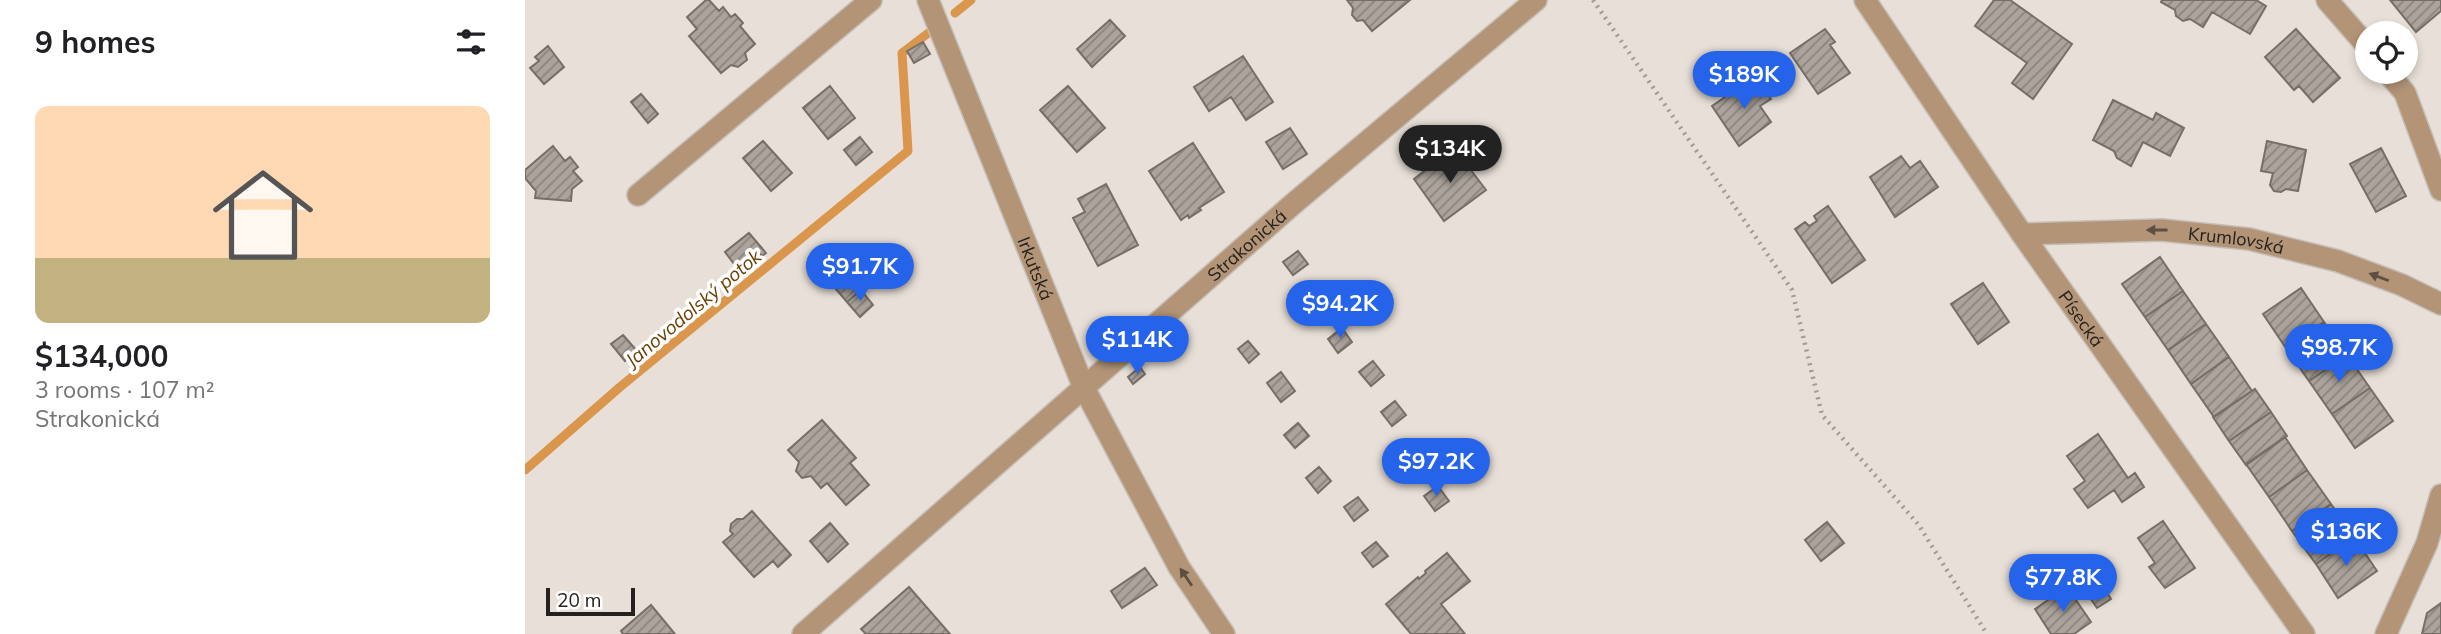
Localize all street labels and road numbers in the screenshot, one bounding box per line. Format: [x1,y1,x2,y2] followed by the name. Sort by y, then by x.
[1202,204,1291,286] street label: Strakonická
[2187,221,2287,259] street label: Krumlovská
[1013,233,1059,303] street label: Irkutská
[2054,286,2109,351] street label: Písecká

